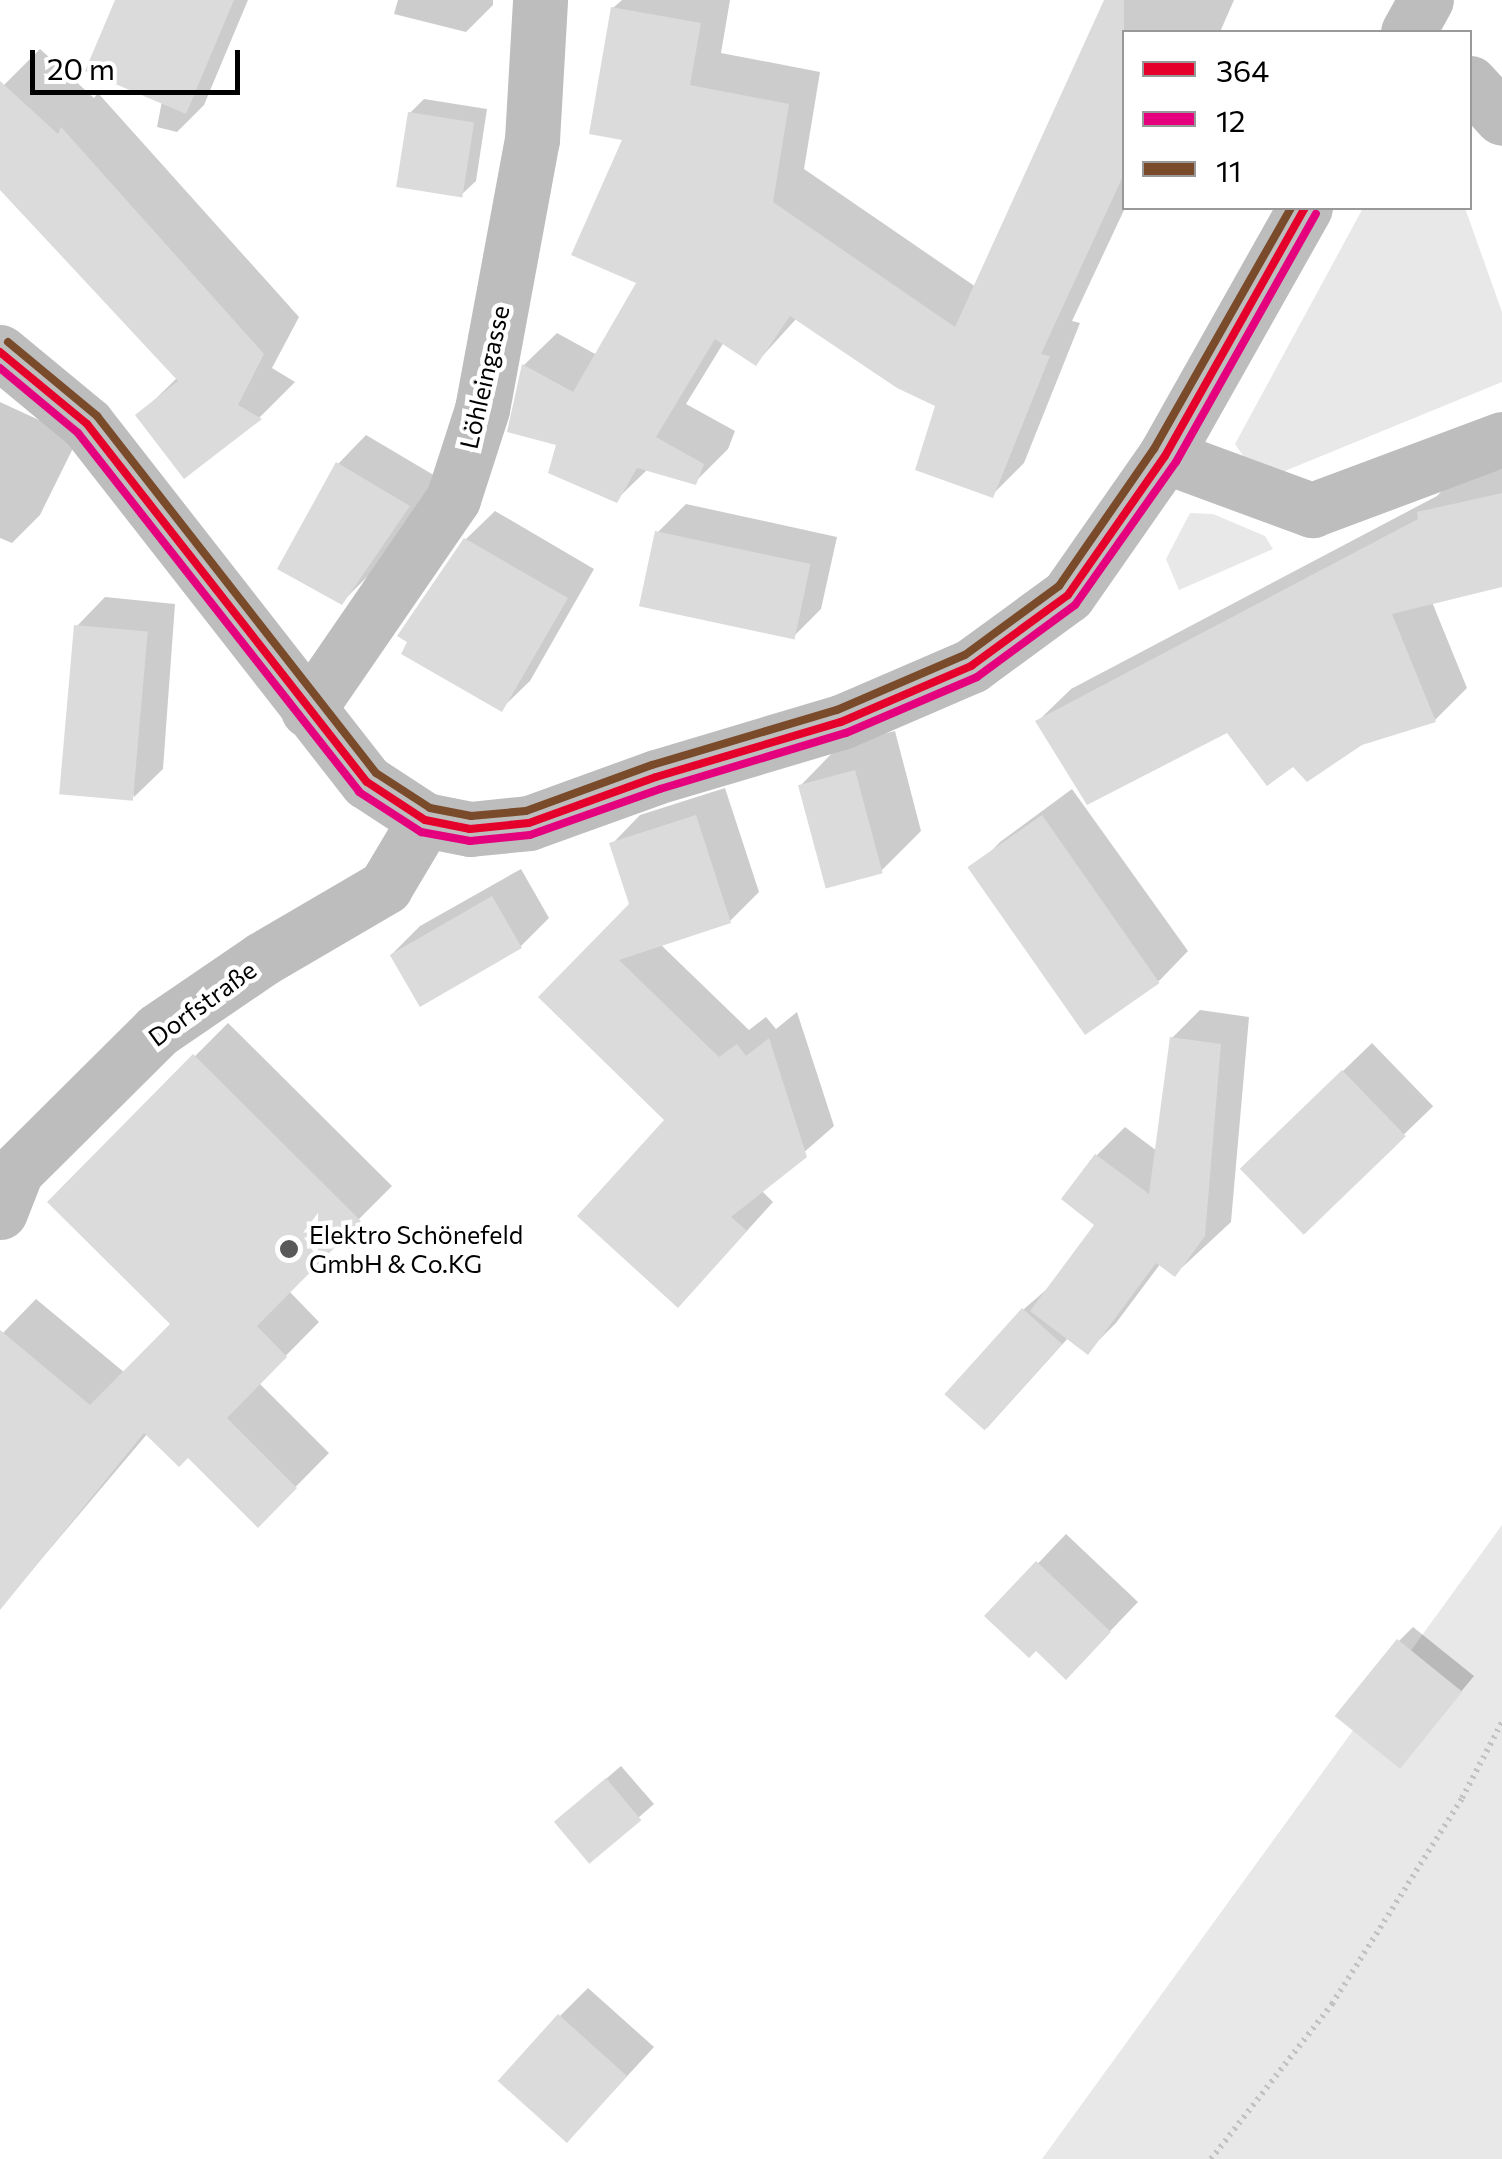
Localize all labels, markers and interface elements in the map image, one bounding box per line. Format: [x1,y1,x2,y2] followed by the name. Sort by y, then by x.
[35,30,245,92] scale bar
[1122,30,1472,210] legend
[47,49,115,86] text: 20 m
[1216,51,1269,88] text: 364
[1216,101,1245,138] text: 12
[1216,151,1242,188] text: 11
[453,302,515,452] street label: Löhleingasse
[142,954,262,1052] street label: Dorfstraße
[309,1220,523,1279] place label: Elektro Schönefeld GmbH & Co.KG
[278,1238,300,1260] marker: Elektro Schönefeld GmbH & Co.KG

